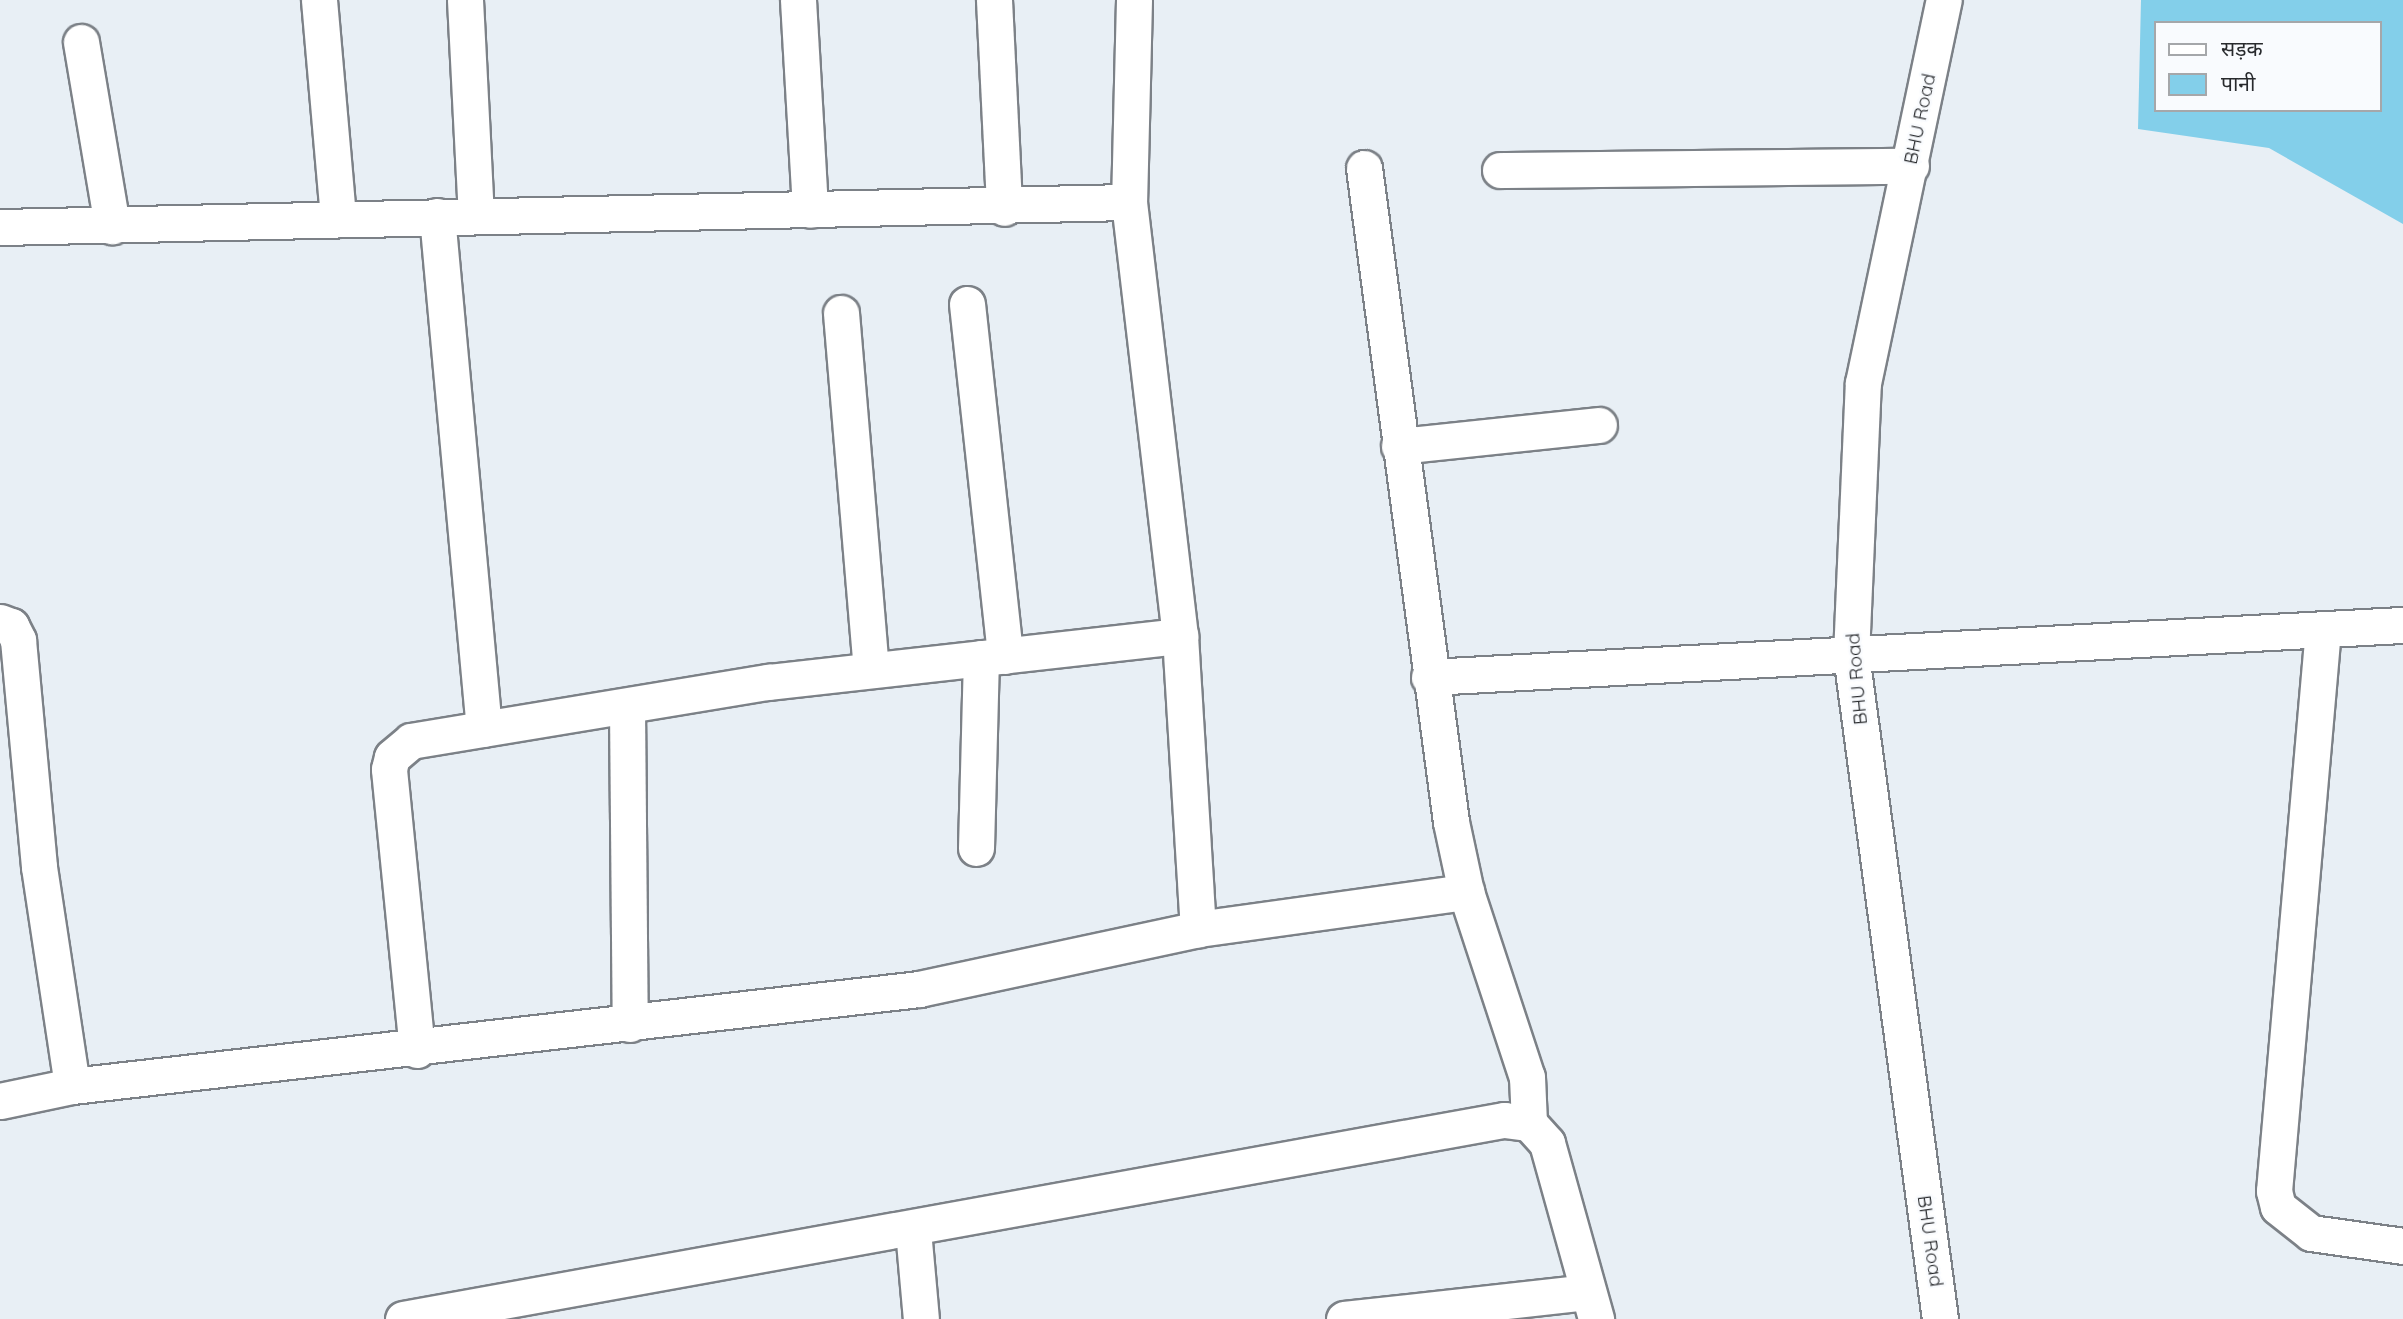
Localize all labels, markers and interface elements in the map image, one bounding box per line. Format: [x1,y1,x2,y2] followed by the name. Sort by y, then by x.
[2154,21,2382,112] legend
[2221,35,2263,61] text: सड़क
[2221,70,2255,96] text: पानी
[1899,72,1941,166] street label: BHU Road
[1842,632,1872,726] street label: BHU Road
[1912,1194,1948,1288] street label: BHU Road

